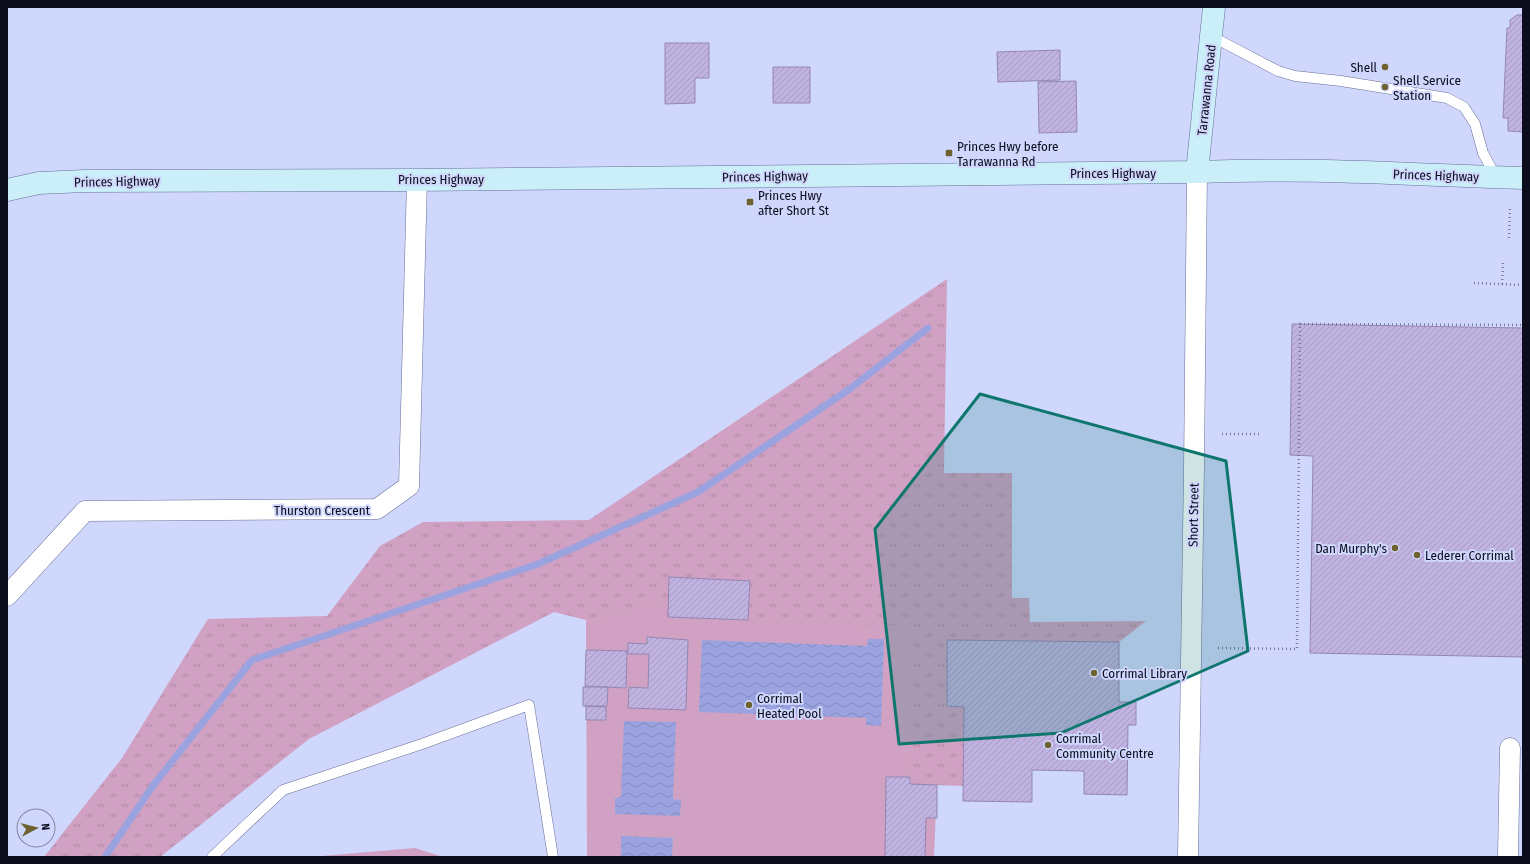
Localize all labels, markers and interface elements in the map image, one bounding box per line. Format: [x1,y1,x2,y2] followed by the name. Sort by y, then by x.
[1194,44,1219,136] street label: Tarrawanna Road
[1350,60,1378,75] place label: Shell
[1380,62,1390,72] marker: Shell
[1393,73,1461,103] place label: Shell Service Station
[1380,82,1390,92] marker: Shell Service Station
[957,139,1058,169] place label: Princes Hwy before Tarrawanna Rd
[944,148,954,158] marker: Princes Hwy before Tarrawanna Rd
[1070,166,1156,181] street label: Princes Highway
[1393,167,1479,185] street label: Princes Highway
[722,168,808,185] street label: Princes Highway
[398,172,484,187] street label: Princes Highway
[74,173,160,190] street label: Princes Highway
[758,188,830,218] place label: Princes Hwy after Short St
[745,197,755,207] marker: Princes Hwy after Short St
[1185,482,1202,547] street label: Short Street
[274,503,371,518] street label: Thurston Crescent
[1315,541,1387,556] place label: Dan Murphy's
[1390,543,1400,553] marker: Dan Murphy's
[1425,548,1514,563] place label: Lederer Corrimal
[1412,550,1422,560] marker: Lederer Corrimal
[1102,666,1187,681] place label: Corrimal Library
[1089,668,1099,678] marker: Corrimal Library
[757,691,822,721] place label: Corrimal Heated Pool
[744,700,754,710] marker: Corrimal Heated Pool
[1056,731,1154,761] place label: Corrimal Community Centre
[1043,740,1053,750] marker: Corrimal Community Centre
[16,808,56,848] north arrow
[39,823,52,831] text: N

